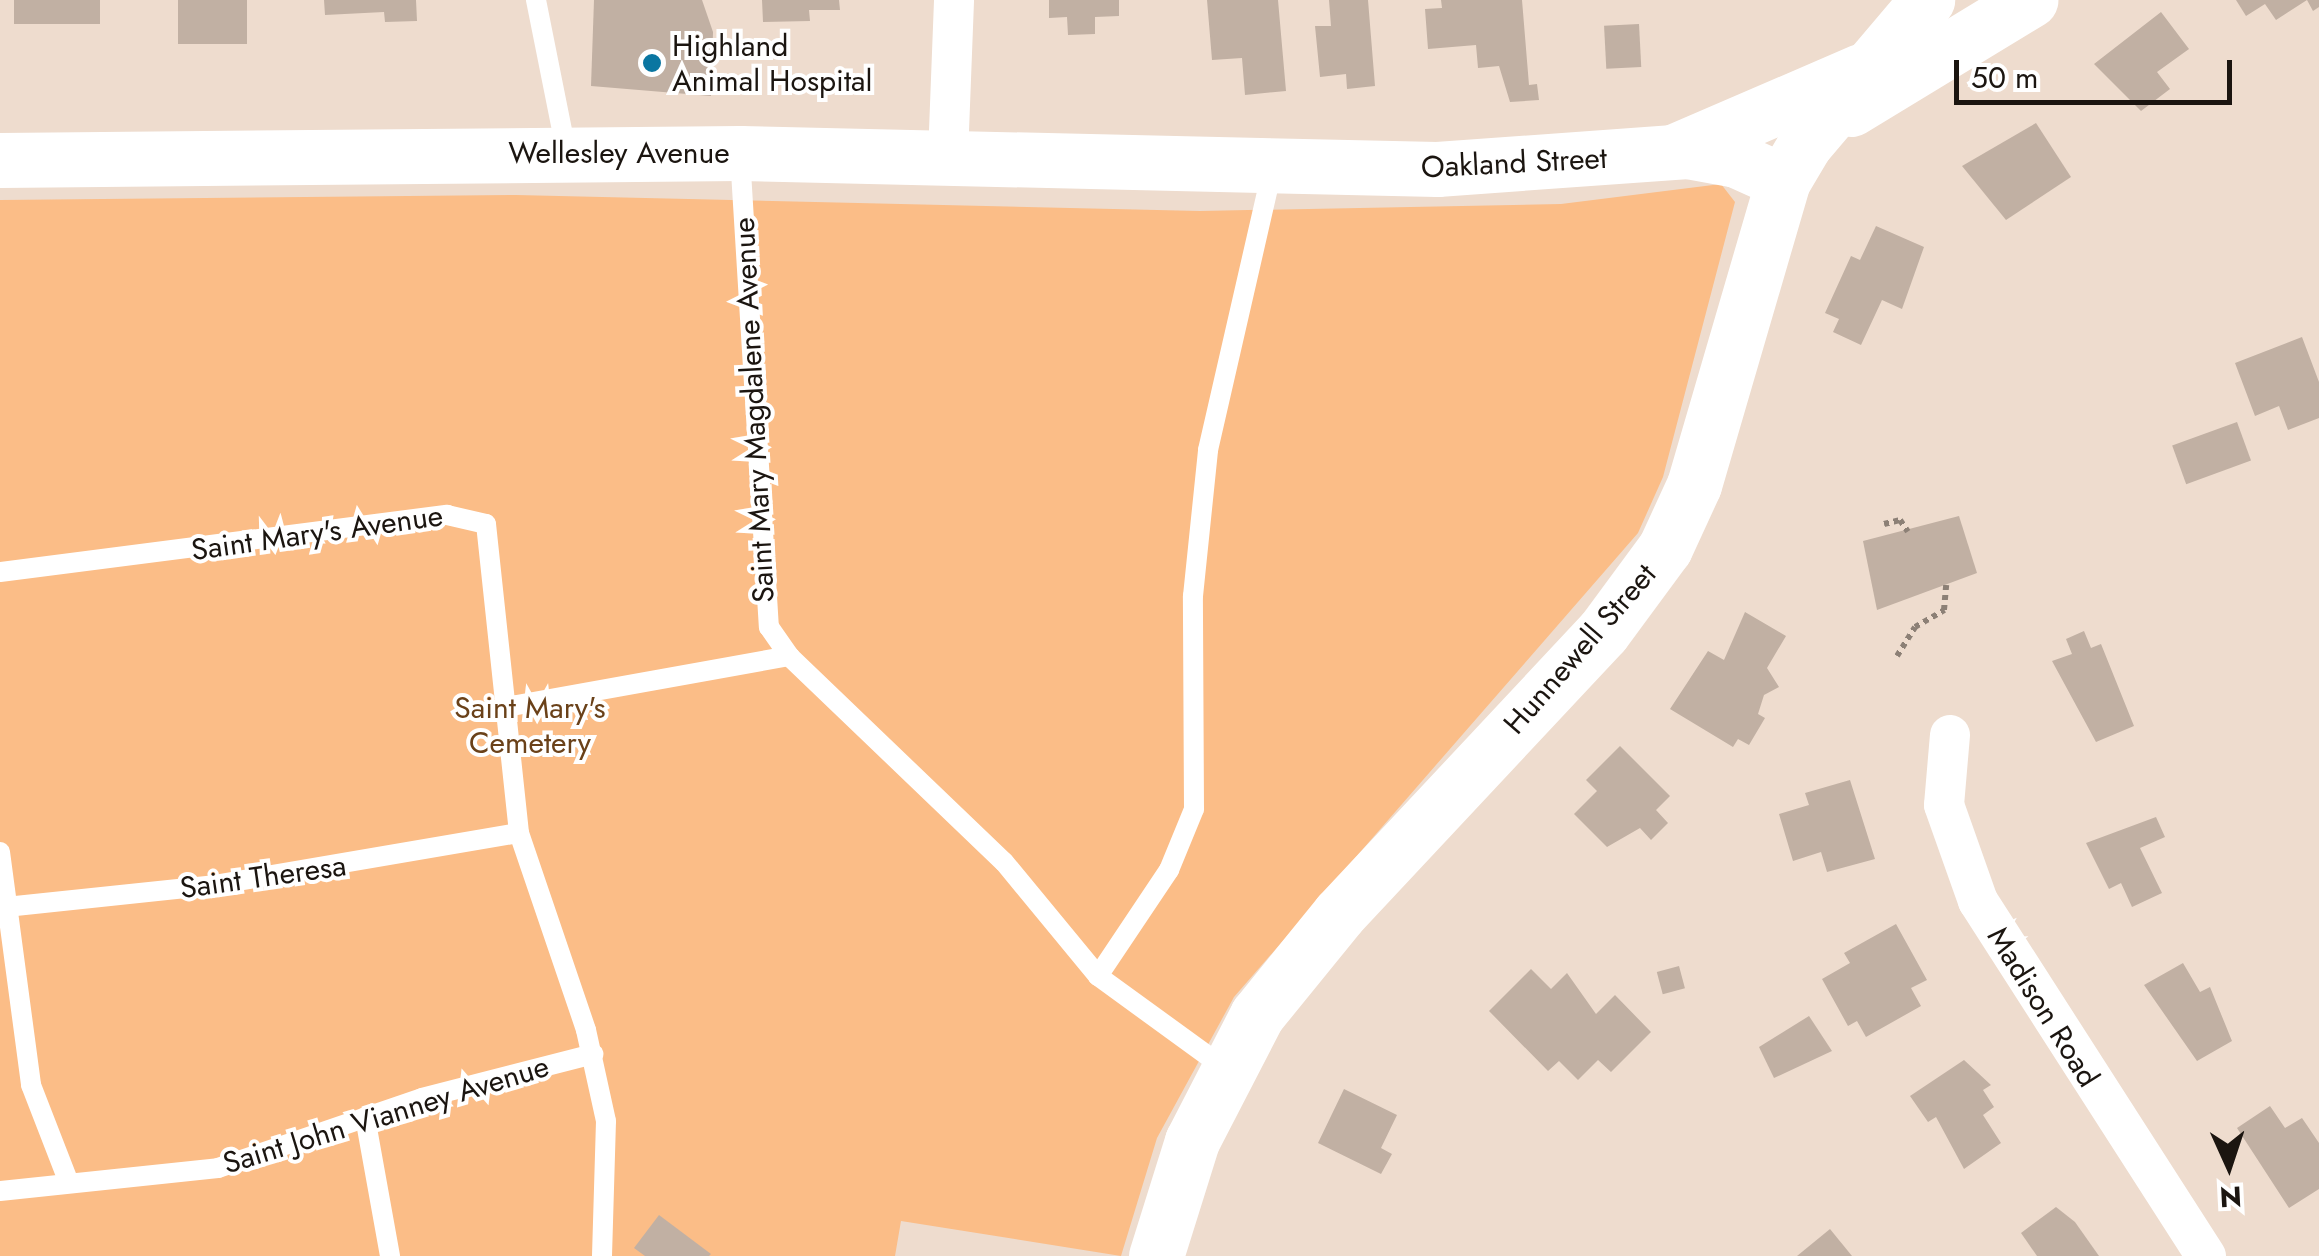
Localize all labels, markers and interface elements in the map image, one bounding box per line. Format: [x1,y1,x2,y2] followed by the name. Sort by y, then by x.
[672,28,872,98] place label: Highland Animal Hospital
[1959,40,2236,102] scale bar
[641,52,663,74] marker: Highland Animal Hospital
[1971,56,2038,99] text: 50 m
[508,135,730,171] street label: Wellesley Avenue
[1420,140,1608,186] street label: Oakland Street
[726,216,782,604] street label: Saint Mary Magdalene Avenue
[189,498,445,568] street label: Saint Mary's Avenue
[1496,557,1664,741] street label: Hunnewell Street
[454,690,606,760] park label: Saint Mary's Cemetery
[178,848,348,906] street label: Saint Theresa
[1980,920,2106,1094] street label: Madison Road
[219,1048,553,1182] street label: Saint John Vianney Avenue
[2179,1116,2279,1216] north arrow
[2218,1175,2243,1218] text: N

